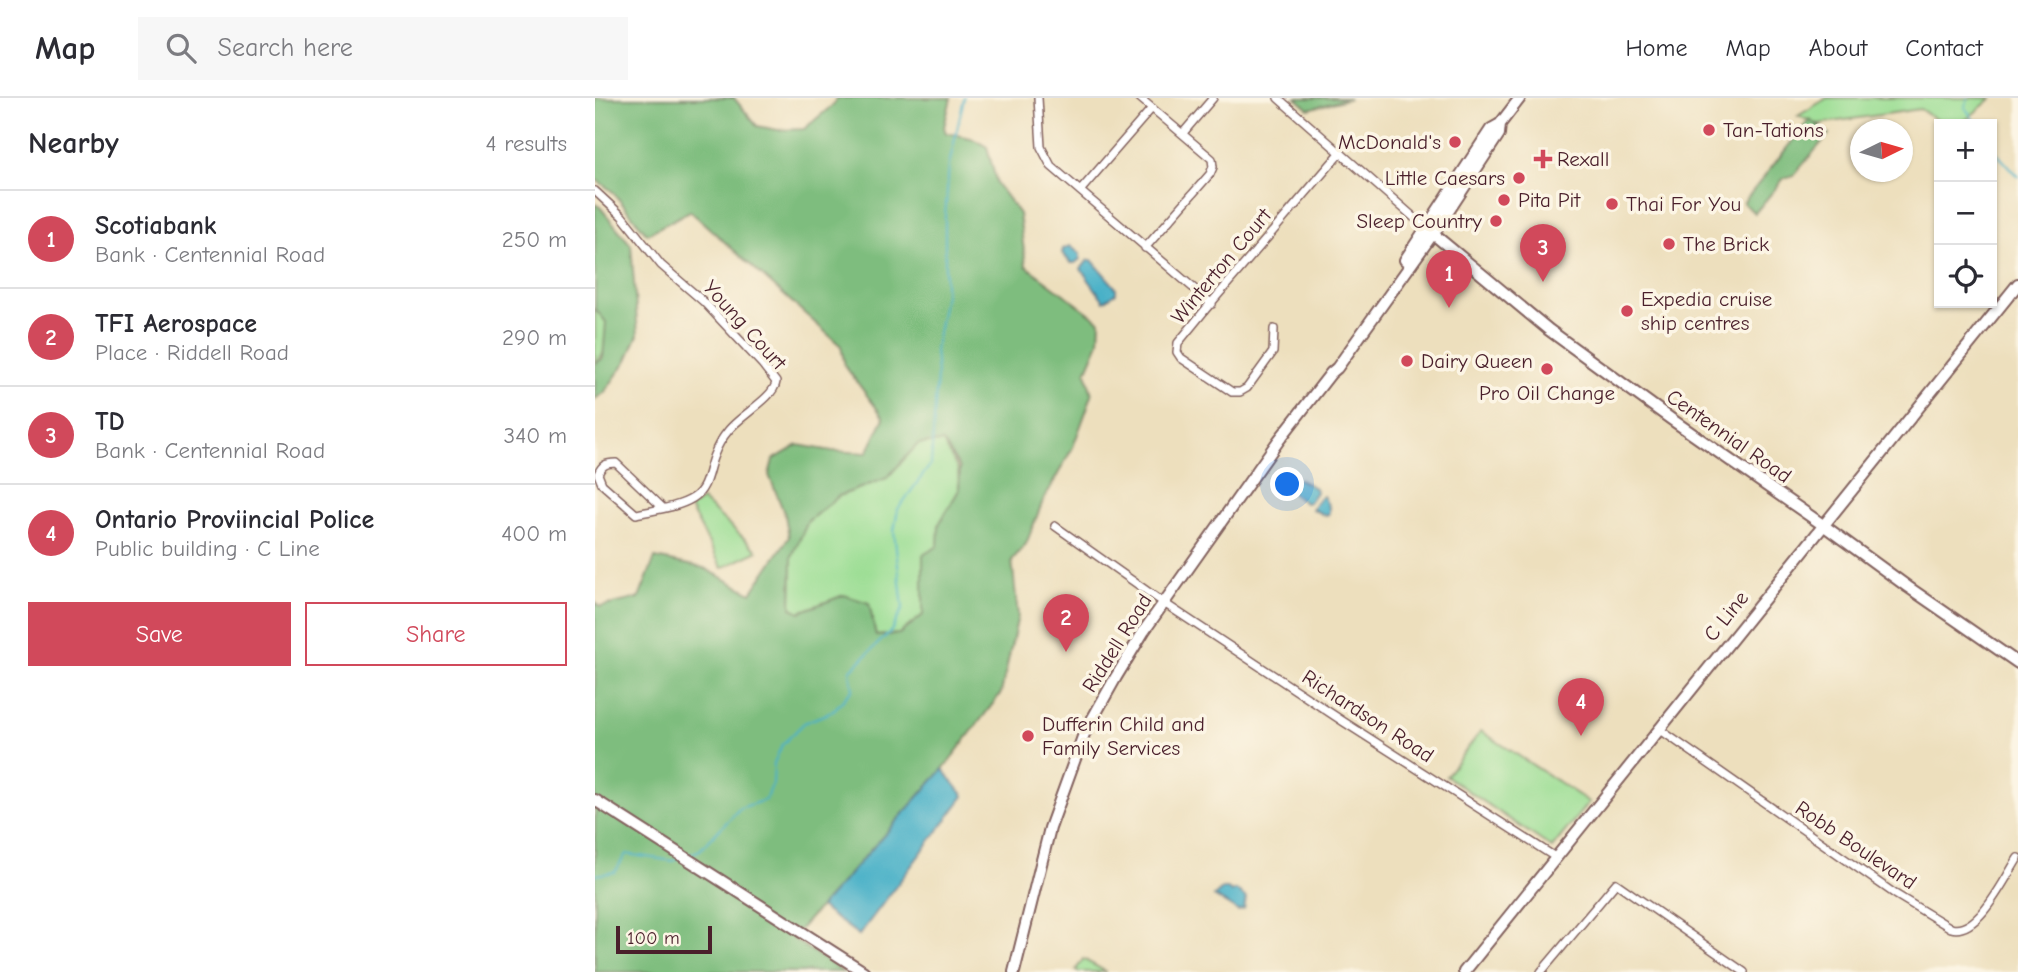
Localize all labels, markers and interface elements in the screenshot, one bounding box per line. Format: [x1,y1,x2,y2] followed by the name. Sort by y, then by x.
[138,17,628,80] search box
[35,29,96,67] text: Map
[162,29,200,67] icon: search
[218,33,353,63] text: Search here
[1626,34,1687,62] text: Home
[1725,34,1771,62] text: Map
[1809,34,1867,62] text: About
[1905,34,1983,62] text: Contact
[1723,118,1824,142] place label: Tan-Tations
[1850,119,1913,182] north arrow
[1934,119,1997,308] map controls
[1934,119,1997,182] button: +
[1701,122,1717,138] marker: Tan-Tations
[28,126,119,161] text: Nearby
[485,130,567,157] text: 4 results
[1338,130,1441,154] place label: McDonald's
[1447,134,1463,150] marker: McDonald's
[1557,147,1609,171] place label: Rexall
[1535,151,1551,167] marker: Rexall
[1385,166,1505,190] place label: Little Caesars
[1511,170,1527,186] marker: Little Caesars
[1934,182,1997,245] button: −
[1518,188,1581,212] place label: Pita Pit
[1496,192,1512,208] marker: Pita Pit
[1626,192,1741,216] place label: Thai For You
[1604,196,1620,212] marker: Thai For You
[1166,203,1277,329] street label: Winterton Court
[1357,209,1483,233] place label: Sleep Country
[95,211,216,241] text: Scotiabank
[1488,213,1504,229] marker: Sleep Country
[1520,224,1566,282] pin: 3
[46,226,56,253] text: 1
[502,226,567,253] text: 250 m
[1683,232,1769,256] place label: The Brick
[1661,236,1677,252] marker: The Brick
[95,241,325,268] text: Bank · Centennial Road
[1934,245,1997,308] button: locate
[1426,250,1472,308] pin: 1
[699,275,792,375] street label: Young Court
[1641,287,1772,335] place label: Expedia cruise ship centres
[1619,303,1635,319] marker: Expedia cruise ship centres
[95,309,257,339] text: TFI Aerospace
[45,324,57,351] text: 2
[502,324,567,351] text: 290 m
[95,339,289,366] text: Place · Riddell Road
[1421,349,1533,373] place label: Dairy Queen
[1399,353,1415,369] marker: Dairy Queen
[1539,361,1555,377] marker: Pro Oil Change
[1479,381,1615,405] place label: Pro Oil Change
[1662,384,1796,488] street label: Centennial Road
[95,407,125,437] text: TD
[45,422,57,449] text: 3
[504,422,567,449] text: 340 m
[95,437,325,464] text: Bank · Centennial Road
[1270,467,1304,501] your location
[95,505,374,535] text: Ontario Proviincial Police
[46,520,56,547] text: 4
[501,520,567,547] text: 400 m
[95,535,320,562] text: Public building · C Line
[1699,586,1753,646] street label: C Line
[1077,589,1157,697] street label: Riddell Road
[1043,594,1089,652] pin: 2
[28,602,291,666] button: Save
[305,602,567,666] button: Share
[1298,665,1438,767] street label: Richardson Road
[1558,678,1604,736] pin: 4
[1042,712,1205,760] place label: Dufferin Child and Family Services
[1020,728,1036,744] marker: Dufferin Child and Family Services
[1791,796,1921,894] street label: Robb Boulevard
[616,923,712,955] scale bar
[627,927,680,949] text: 100 m

